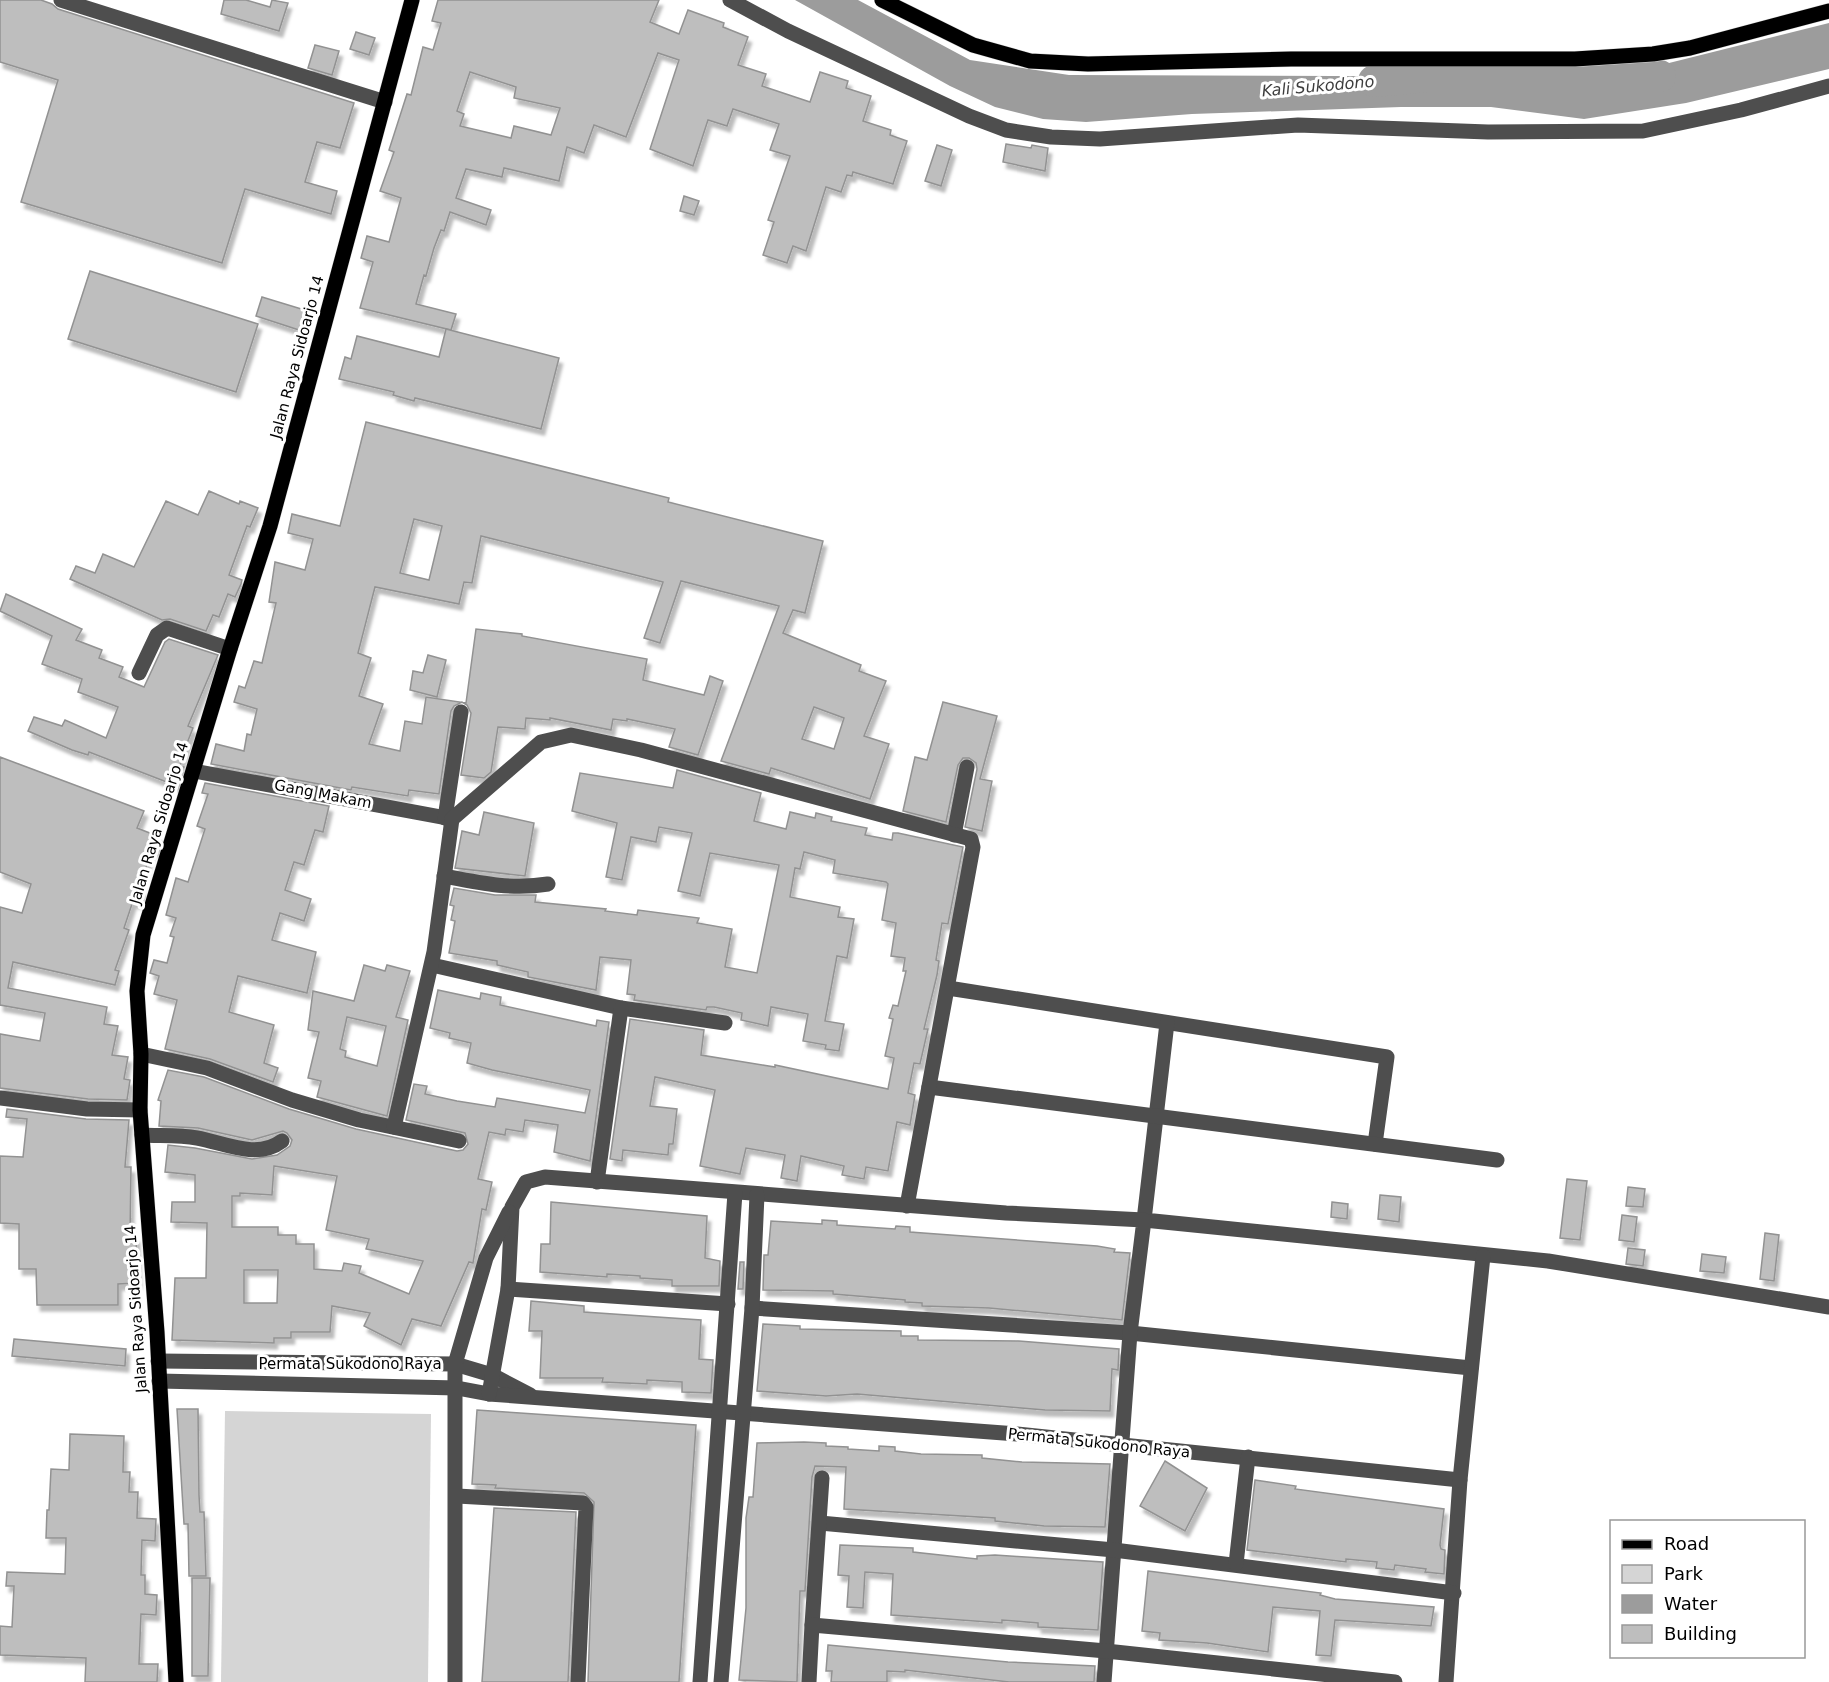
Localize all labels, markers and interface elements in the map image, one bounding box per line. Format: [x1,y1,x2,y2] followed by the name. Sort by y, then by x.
[1261,72,1375,100] water label: Kali Sukodono
[266,273,327,442] street label: Jalan Raya Sidoarjo 14
[125,740,192,907] street label: Jalan Raya Sidoarjo 14
[273,776,373,812] street label: Gang Makam
[121,1224,151,1395] street label: Jalan Raya Sidoarjo 14
[258,1355,442,1373] street label: Permata Sukodono Raya
[1007,1424,1191,1462] street label: Permata Sukodono Raya
[1610,1520,1805,1658] legend
[1664,1533,1709,1554] text: Road
[1664,1563,1703,1584] text: Park
[1664,1593,1718,1614] text: Water
[1664,1623,1737,1644] text: Building

